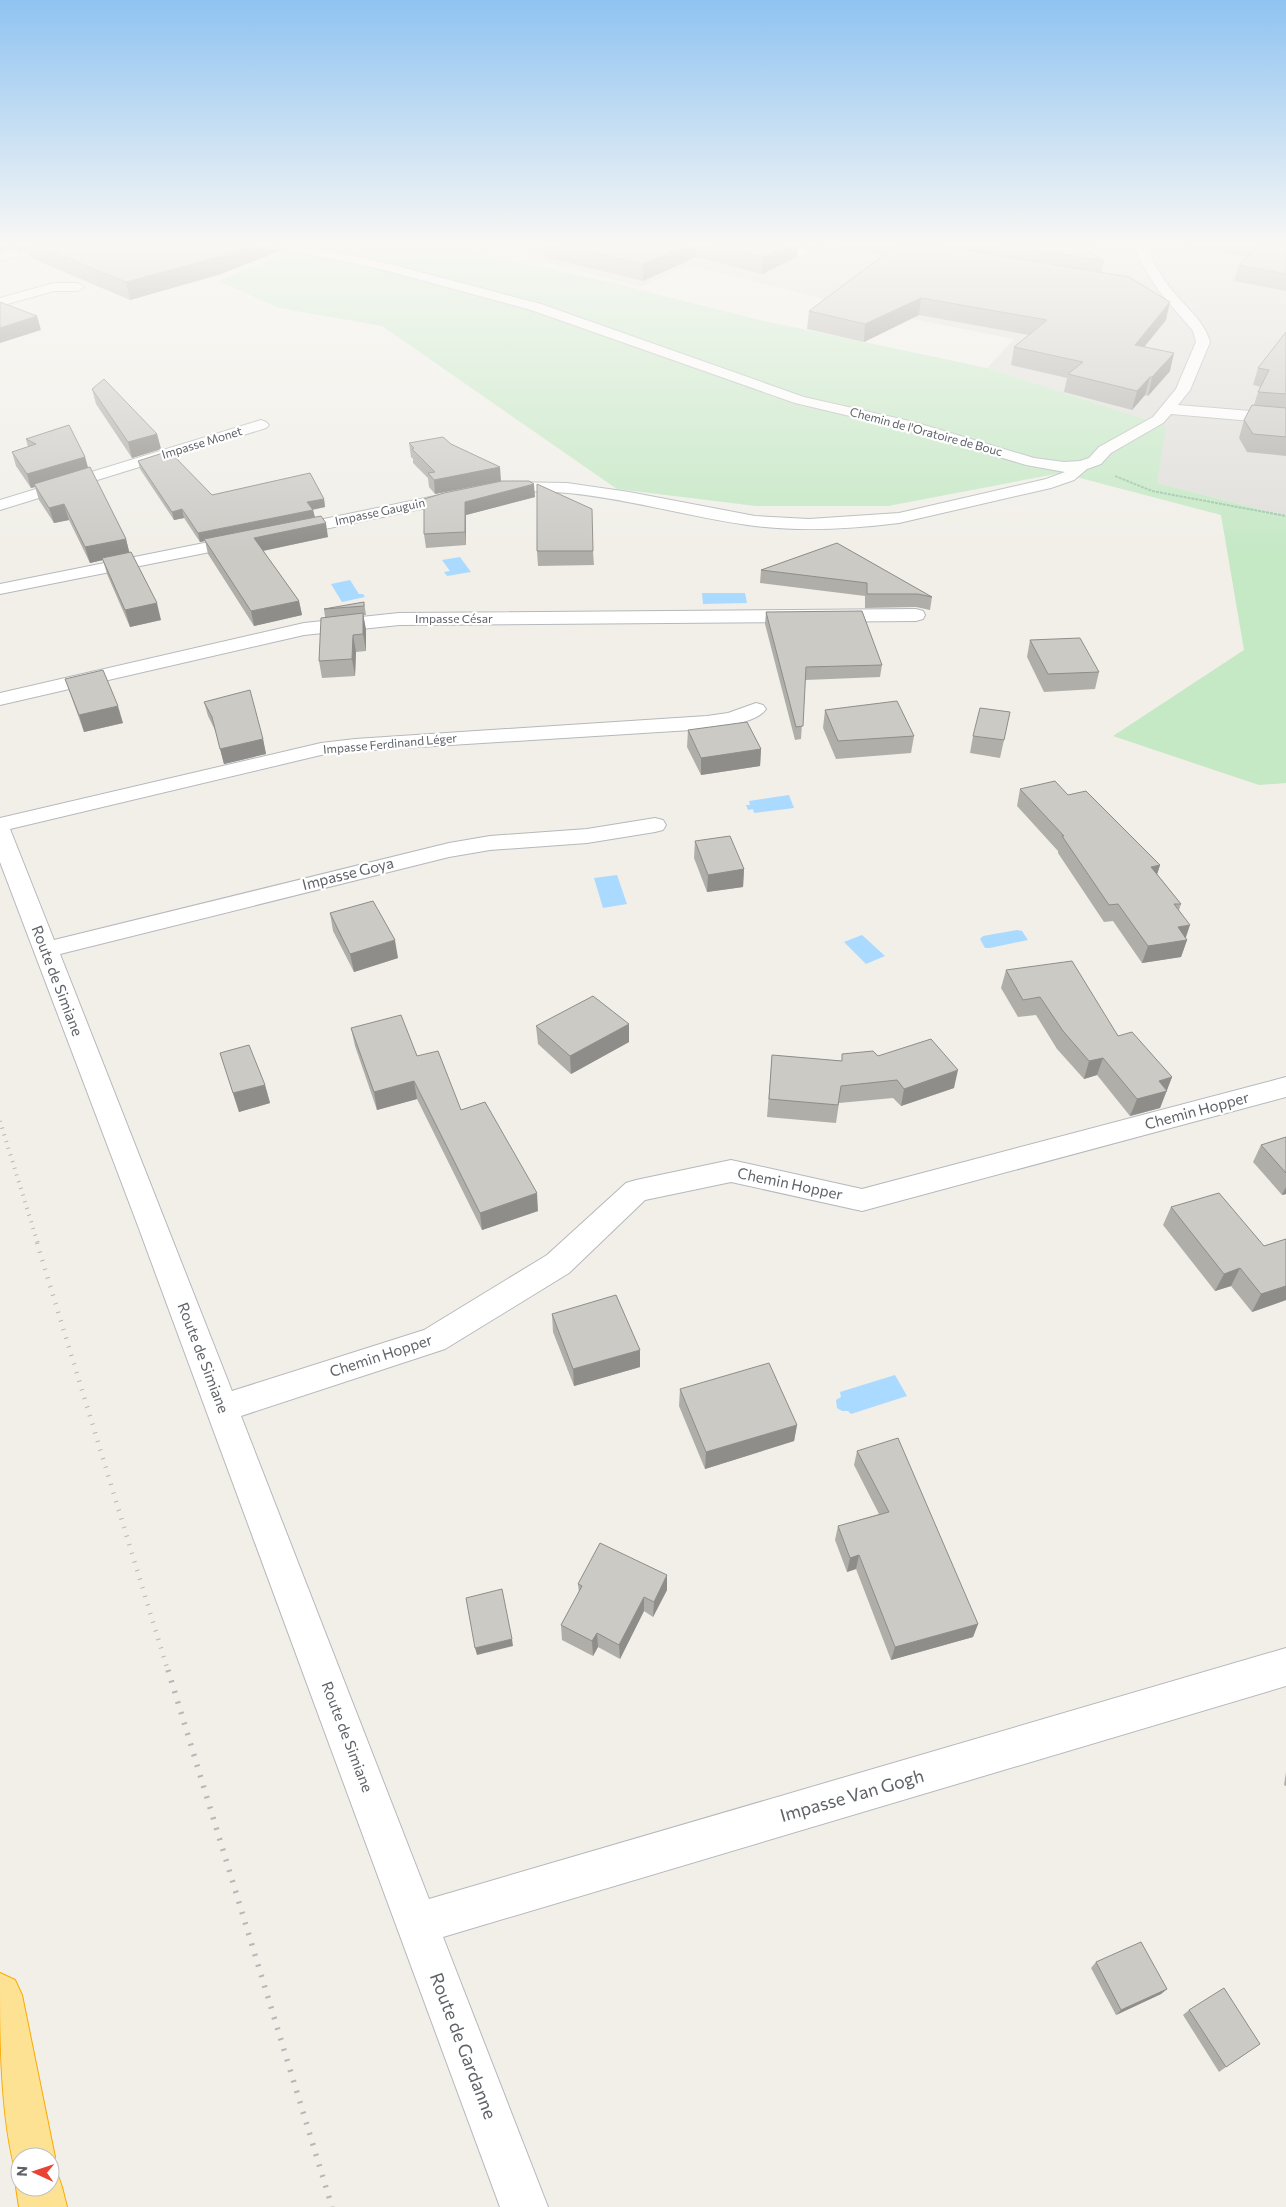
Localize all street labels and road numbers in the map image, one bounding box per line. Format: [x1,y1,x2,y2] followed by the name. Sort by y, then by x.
[848,404,1004,458] street label: Chemin de l'Oratoire de Bouc
[160,423,244,461] street label: Impasse Monet
[334,495,426,527] street label: Impasse Gauguin
[415,611,493,625] street label: Impasse César
[322,730,458,756] street label: Impasse Ferdinand Léger
[300,853,395,893] street label: Impasse Goya
[29,923,87,1039] street label: Route de Simiane
[1143,1087,1251,1133] street label: Chemin Hopper
[736,1163,844,1203] street label: Chemin Hopper
[175,1300,233,1416] street label: Route de Simiane
[327,1330,434,1380] street label: Chemin Hopper
[319,1679,377,1795] street label: Route de Simiane
[777,1764,926,1826] street label: Impasse Van Gogh
[426,1969,502,2122] street label: Route de Gardanne

